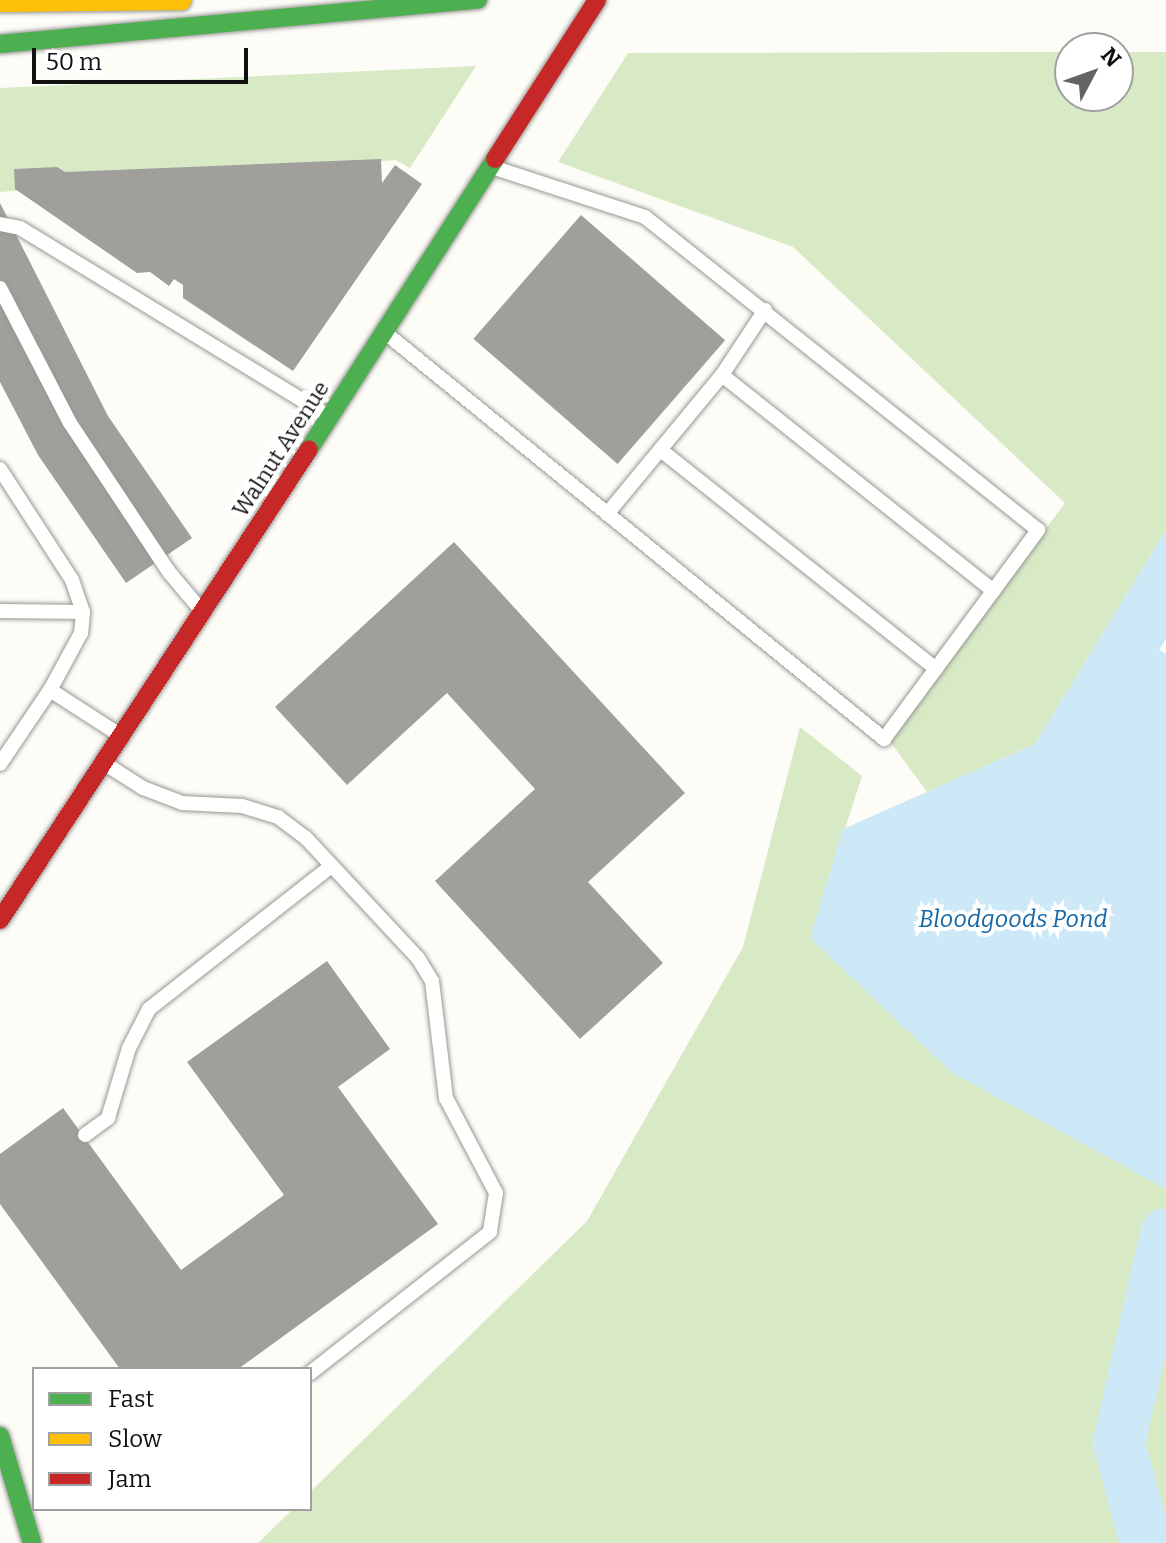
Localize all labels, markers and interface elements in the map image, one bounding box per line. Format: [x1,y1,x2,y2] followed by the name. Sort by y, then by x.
[36,32,252,82] scale bar
[1054,32,1134,112] north arrow
[1095,42,1127,72] text: N
[46,48,102,76] text: 50 m
[227,376,335,522] street label: Walnut Avenue
[918,906,1108,934] water label: Bloodgoods Pond
[32,1367,312,1511] legend
[108,1385,154,1413] text: Fast
[108,1425,162,1453] text: Slow
[108,1465,151,1493] text: Jam

